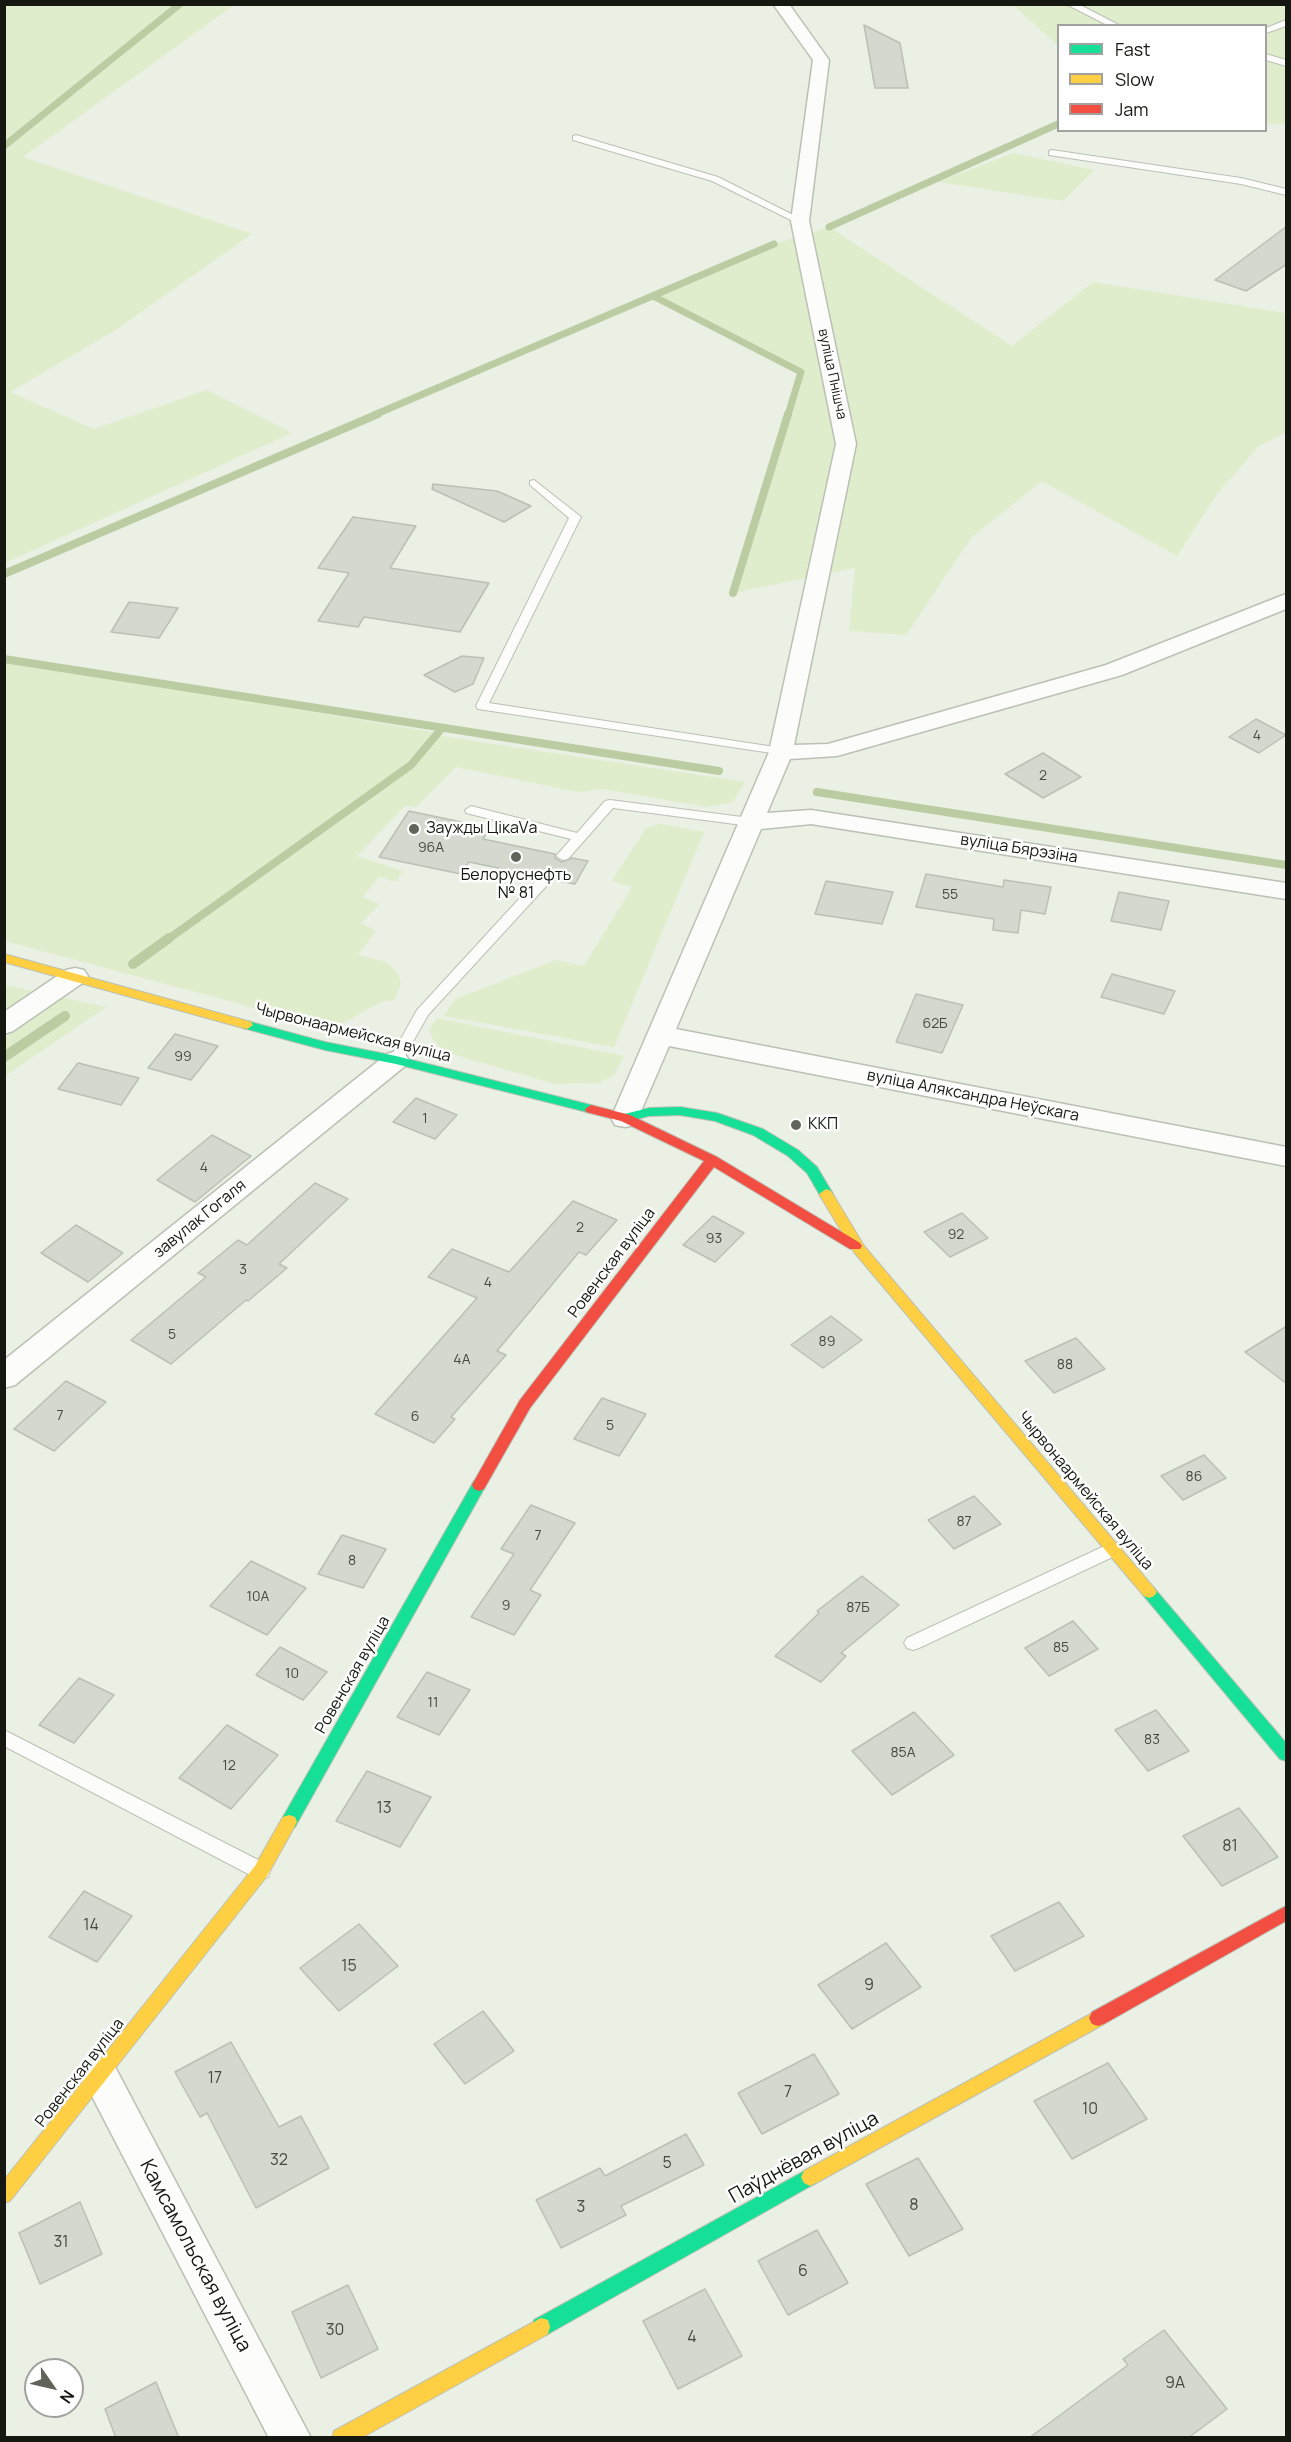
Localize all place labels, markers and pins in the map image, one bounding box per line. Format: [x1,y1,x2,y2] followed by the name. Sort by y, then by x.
[426,819,537,839] place label: Заужды ЦікаVа
[407,822,421,836] marker: Заужды ЦікаVа
[509,850,523,864] marker: Белоруснефть № 81
[461,866,571,904] place label: Белоруснефть № 81
[808,1115,838,1135] place label: ККП
[789,1118,803,1132] marker: ККП

